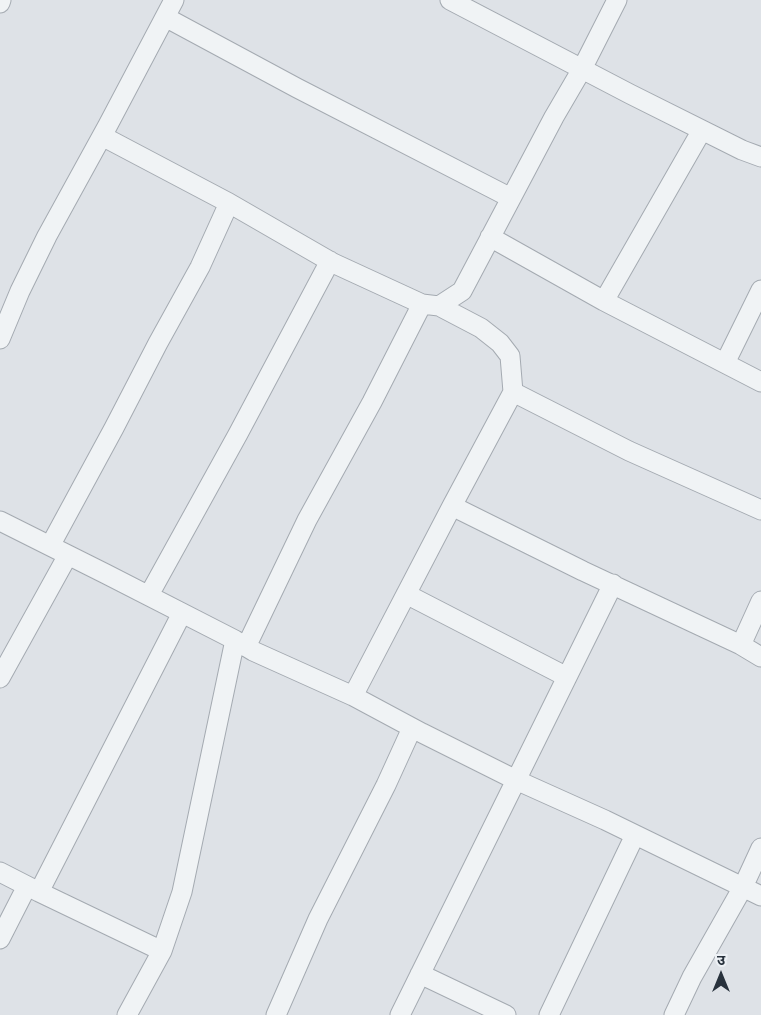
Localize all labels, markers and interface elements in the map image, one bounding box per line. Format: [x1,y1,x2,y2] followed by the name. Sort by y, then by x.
[696,950,746,1000] north arrow
[717,951,725,969] text: उ

